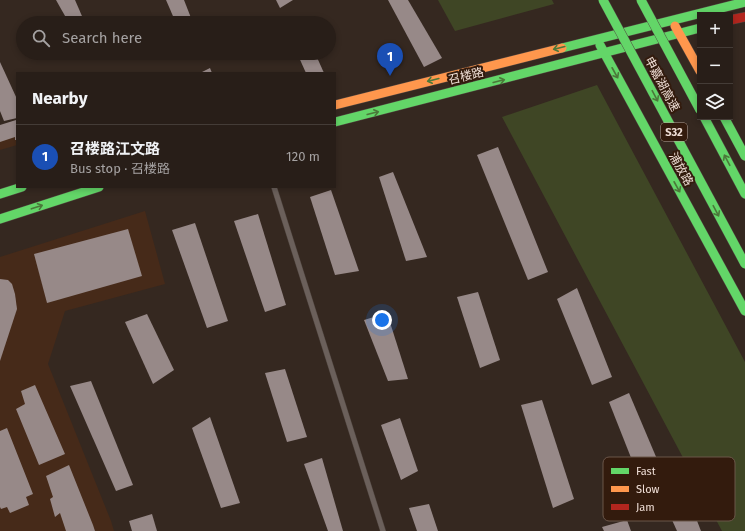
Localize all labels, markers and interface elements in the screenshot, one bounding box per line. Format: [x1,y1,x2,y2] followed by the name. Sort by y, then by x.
[697,12,733,120] map controls
[697,12,733,48] button: +
[16,16,336,60] search box
[30,27,52,49] icon: search
[62,29,142,47] text: Search here
[377,43,403,76] pin: 1
[553,45,566,53] one-way arrow
[697,48,733,84] button: −
[642,54,682,114] street label: 申嘉湖高速
[447,65,485,87] street label: 召楼路
[611,67,619,79] one-way arrow
[492,76,505,84] one-way arrow
[427,77,440,85] one-way arrow
[697,84,733,120] button: layers
[32,88,87,109] text: Nearby
[652,90,659,102] one-way arrow
[366,108,379,116] one-way arrow
[661,123,687,141] road number: S32
[70,140,160,158] text: 召楼路江文路
[42,149,48,164] text: 1
[286,149,320,164] text: 120 m
[666,150,696,188] street label: 浦放路
[722,154,730,166] one-way arrow
[70,161,170,176] text: Bus stop · 召楼路
[674,181,682,193] one-way arrow
[30,203,43,210] one-way arrow
[713,204,721,216] one-way arrow
[372,310,392,330] your location
[603,457,735,521] legend
[636,465,656,478] text: Fast
[636,483,660,496] text: Slow
[636,501,655,514] text: Jam

